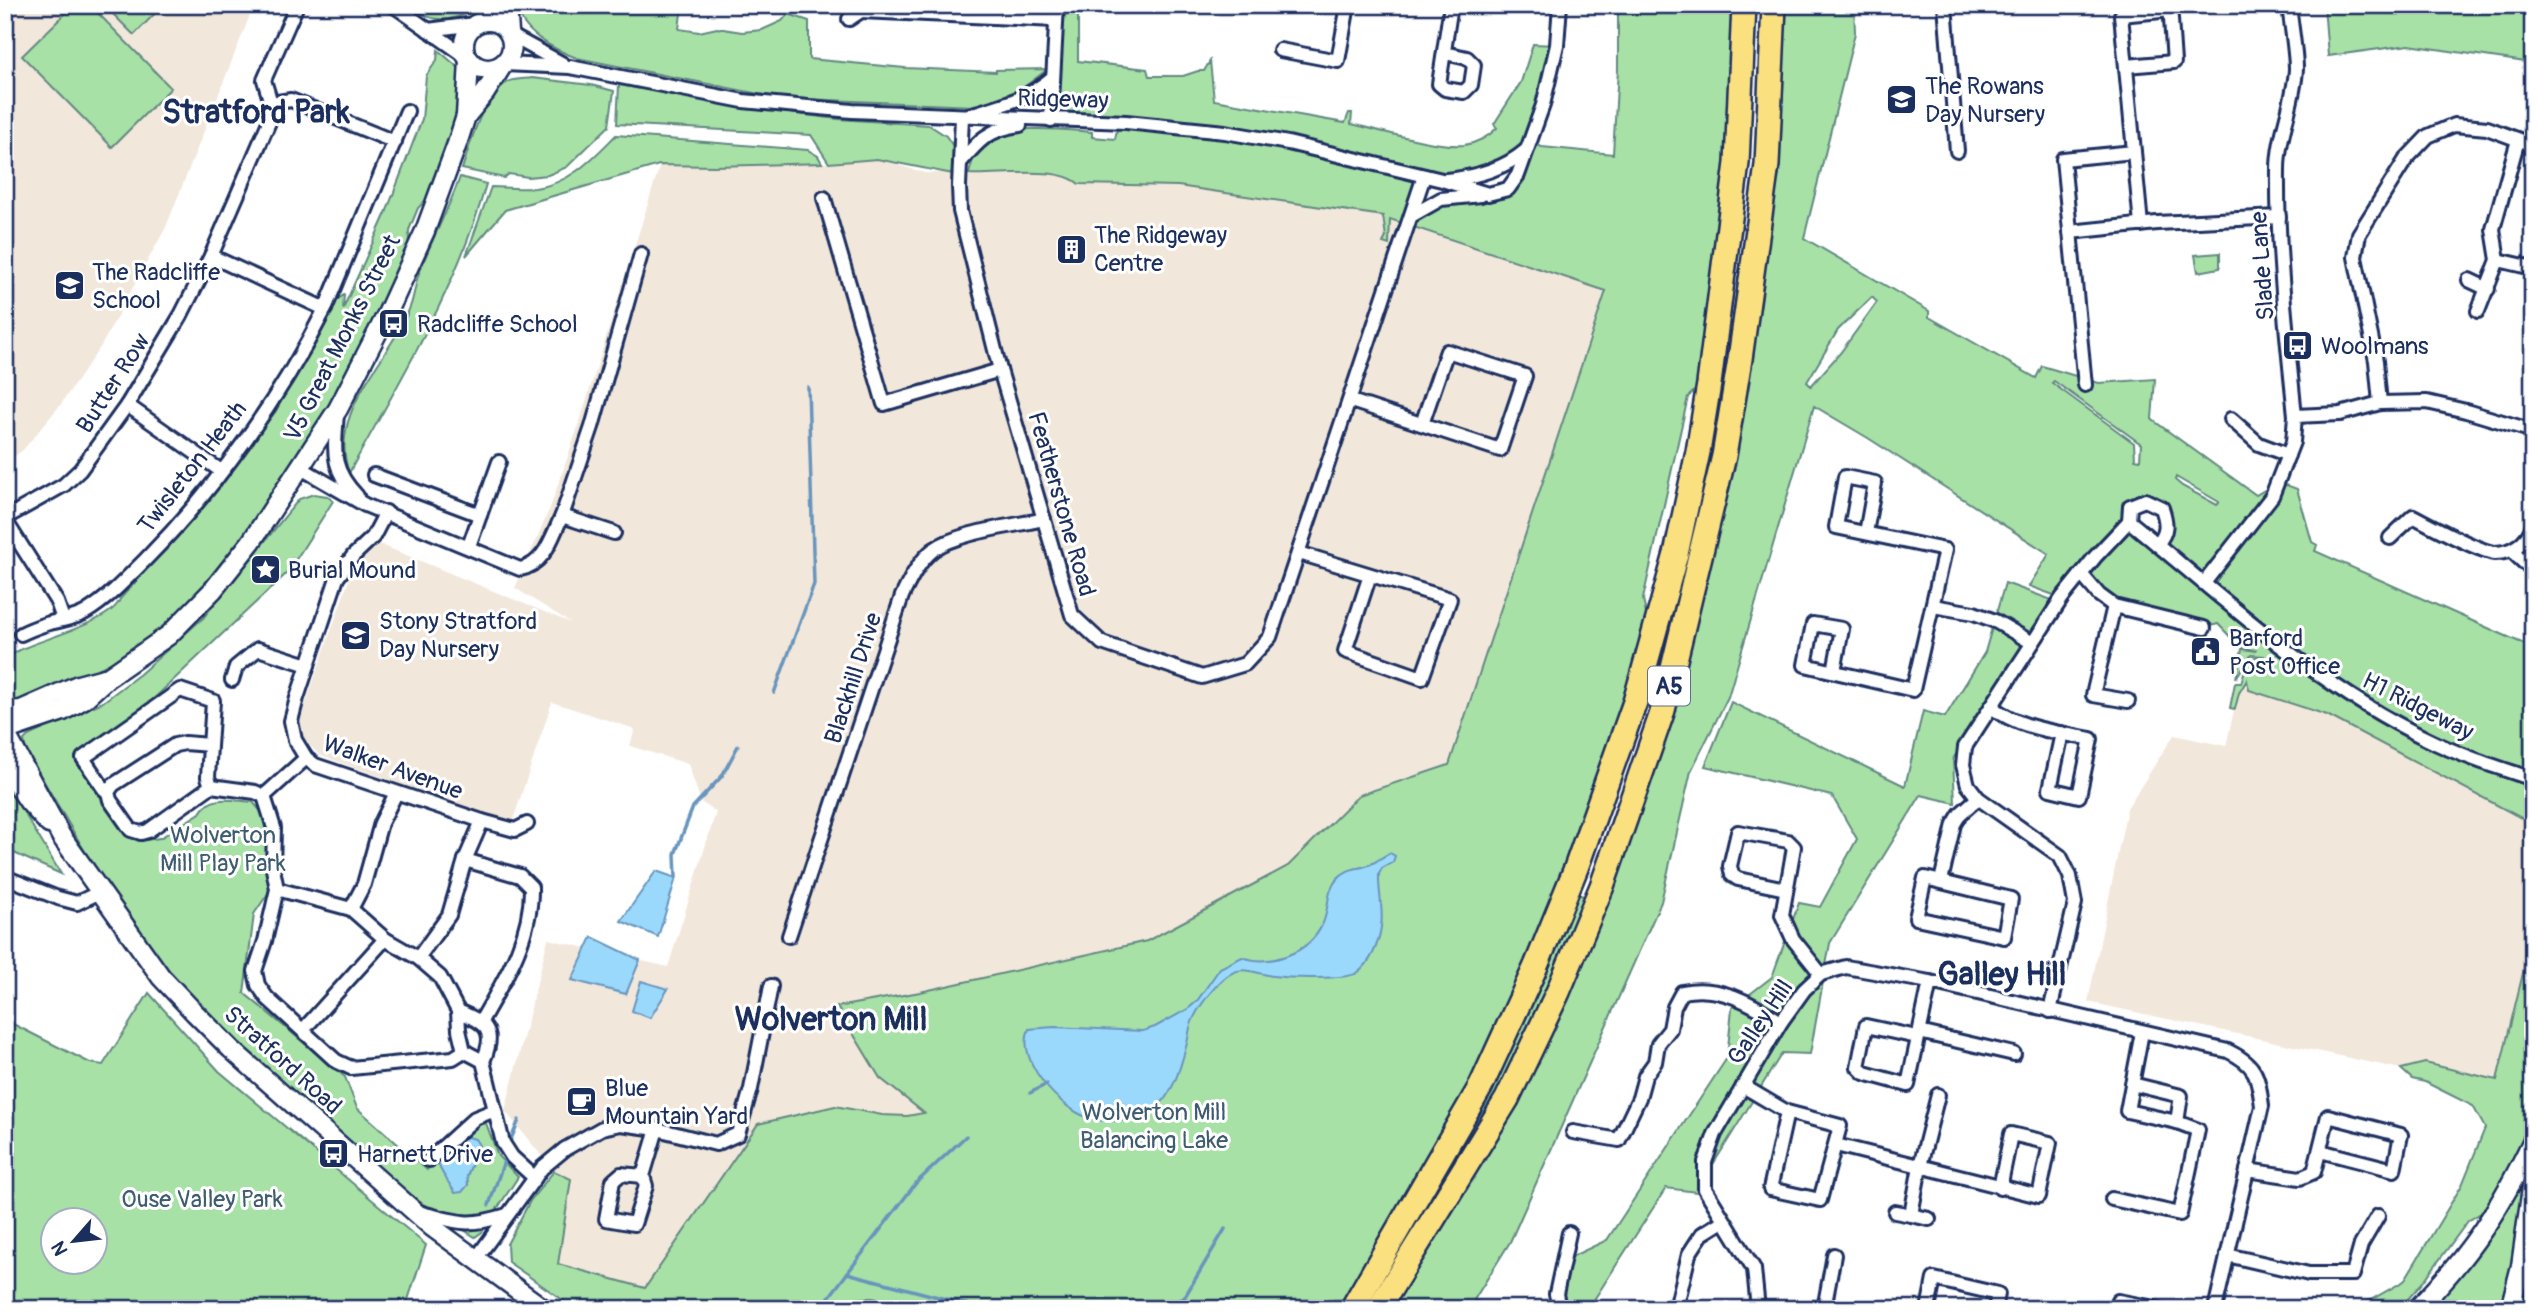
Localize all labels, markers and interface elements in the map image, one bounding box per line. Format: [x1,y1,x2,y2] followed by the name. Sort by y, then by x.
[1925,72,2045,129] place label: The Rowans Day Nursery
[1017,83,1109,116] street label: Ridgeway
[1885,83,1919,117] school or university icon: The Rowans Day Nursery
[162,93,350,133] district label: Stratford Park
[2244,210,2281,321] street label: Slade Lane
[1094,221,1227,278] place label: The Ridgeway Centre
[278,230,407,447] street label: V5 Great Monks Street
[1054,232,1088,266] building icon: The Ridgeway Centre
[92,258,220,315] place label: The Radcliffe School
[52,269,86,303] school or university icon: The Radcliffe School
[377,307,411,341] bus stop icon: Radcliffe School
[417,310,578,339] place label: Radcliffe School
[70,328,156,439] street label: Butter Row
[2281,329,2315,363] bus stop icon: Woolmans
[2321,332,2429,361] place label: Woolmans
[132,395,253,539] street label: Twisleton Heath
[1021,408,1102,600] street label: Featherstone Road
[248,553,282,587] place icon: Burial Mound
[288,556,416,585] place label: Burial Mound
[379,607,537,664] place label: Stony Stratford Day Nursery
[819,609,888,747] street label: Blackhill Drive
[339,618,373,652] school or university icon: Stony Stratford Day Nursery
[2229,624,2340,681] place label: Barford Post Office
[2189,635,2223,669] public building icon: Barford Post Office
[1648,666,1690,706] road number: A5
[2357,666,2478,747] street label: H1 Ridgeway
[319,729,467,806] street label: Walker Avenue
[160,821,286,878] park label: Wolverton Mill Play Park
[1938,955,2066,995] district label: Galley Hill
[1721,974,1799,1070] street label: Galley Hill
[218,1000,347,1121] street label: Stratford Road
[735,1000,927,1040] district label: Wolverton Mill
[605,1074,748,1131] place label: Blue Mountain Yard
[565,1085,599,1119] cafe icon: Blue Mountain Yard
[1080,1098,1228,1155] park label: Wolverton Mill Balancing Lake
[317,1137,351,1171] bus stop icon: Harnett Drive
[357,1140,493,1169] place label: Harnett Drive
[121,1185,283,1214] park label: Ouse Valley Park
[38,1206,108,1276] north arrow
[46,1237,73,1260] text: N

